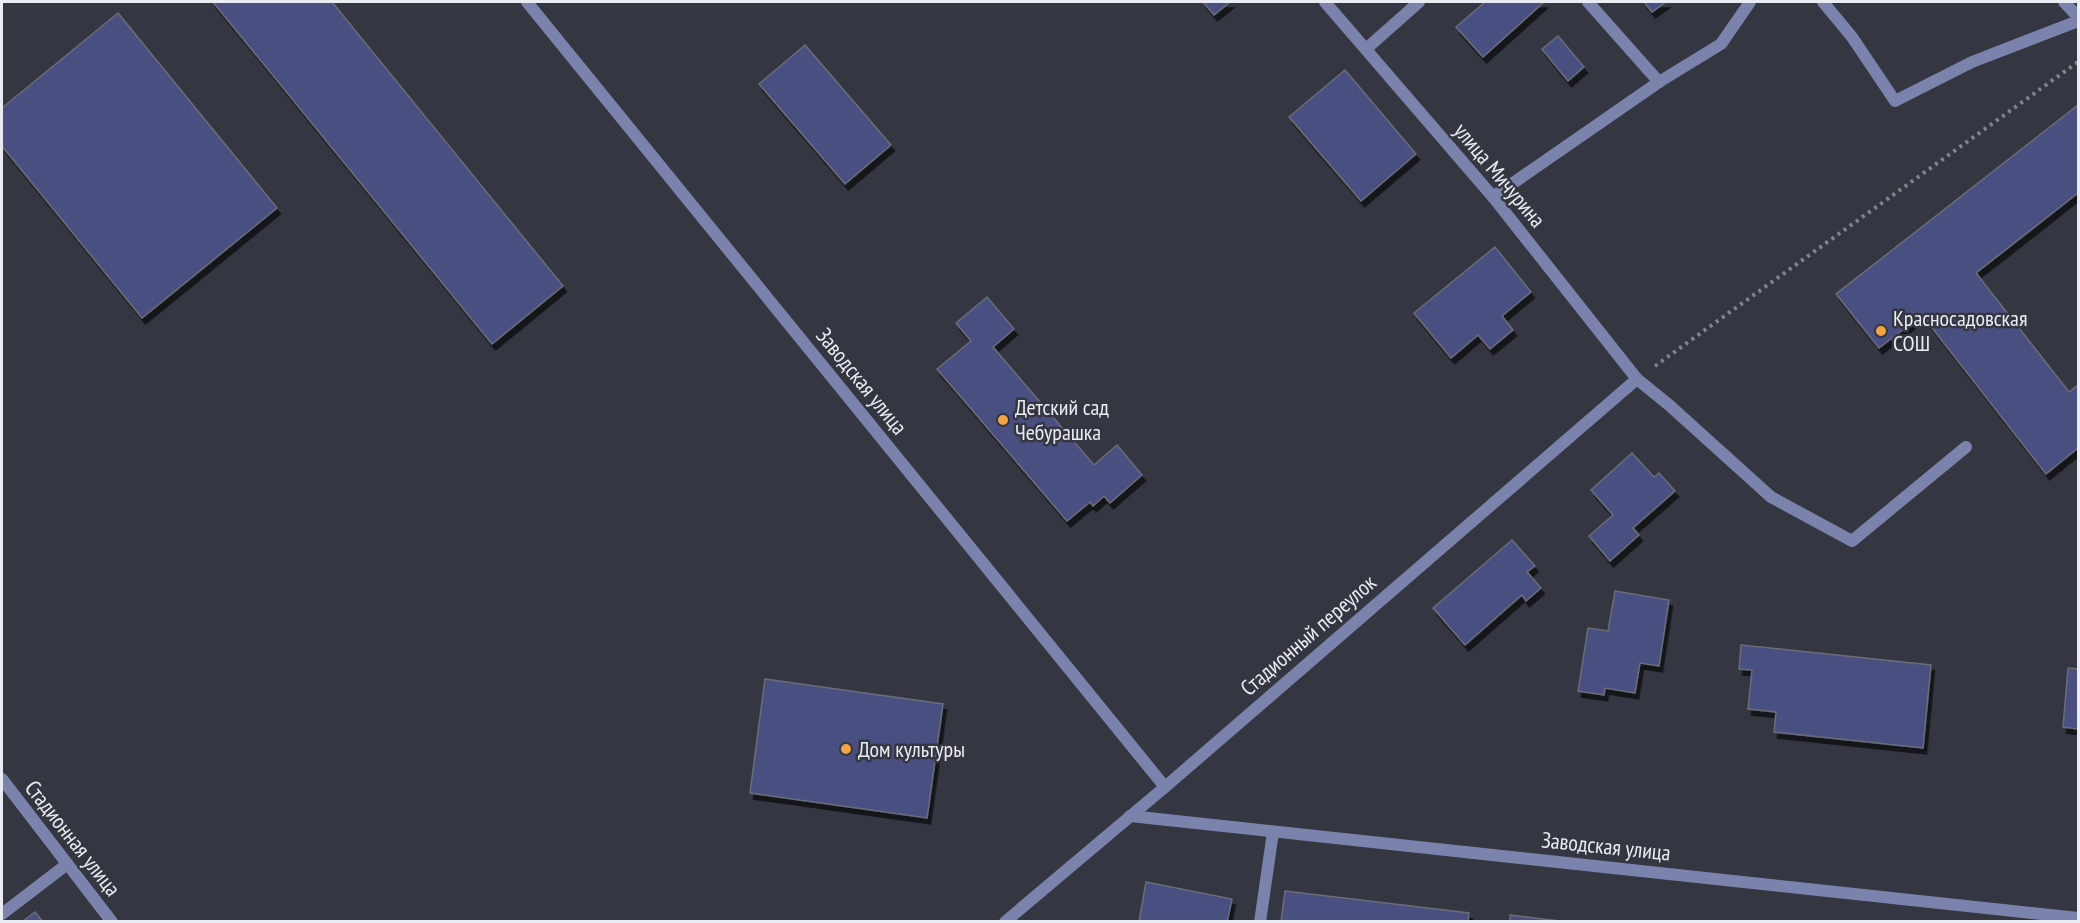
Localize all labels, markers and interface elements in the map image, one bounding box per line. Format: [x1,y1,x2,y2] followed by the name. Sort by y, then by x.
[1448,117,1552,233] street label: улица Мичурина
[1893,304,2027,357] place label: Красносадовская СОШ
[810,322,914,440] street label: Заводская улица
[1874,324,1888,338] marker: Красносадовская СОШ
[1015,393,1109,446] place label: Детский сад Чебурашка
[996,413,1010,427] marker: Детский сад Чебурашка
[1234,568,1382,702] street label: Стадионный переулок
[858,735,965,763] place label: Дом культуры
[839,742,853,756] marker: Дом культуры
[19,774,127,902] street label: Стадионная улица
[1540,825,1672,867] street label: Заводская улица

